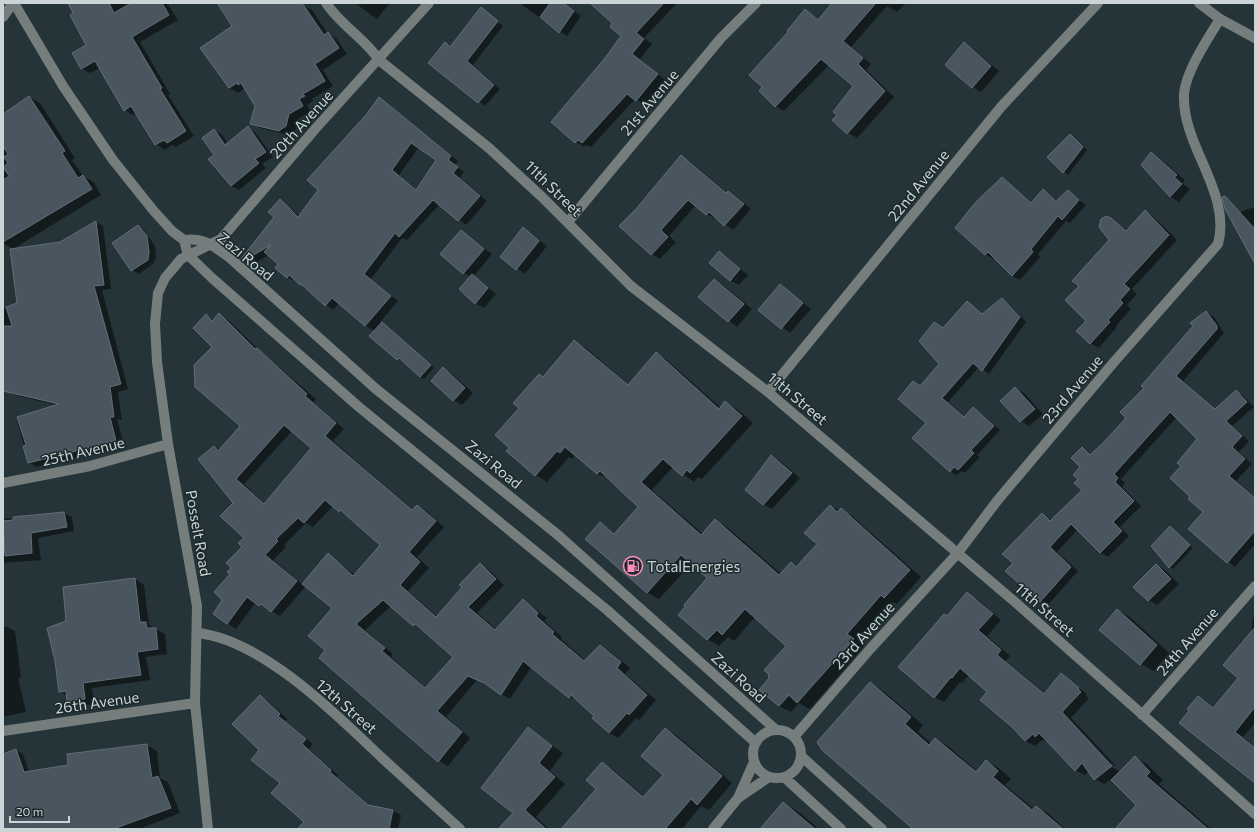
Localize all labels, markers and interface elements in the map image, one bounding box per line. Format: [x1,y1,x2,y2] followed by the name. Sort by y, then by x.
[616,65,682,139] street label: 21st Avenue
[266,86,336,162] street label: 20th Avenue
[884,146,952,224] street label: 22nd Avenue
[522,156,586,220] street label: 11th Street
[214,228,278,284] street label: Zazi Road
[1038,351,1106,427] street label: 23rd Avenue
[764,368,832,428] street label: 11th Street
[40,433,126,469] street label: 25th Avenue
[462,436,526,492] street label: Zazi Road
[183,488,215,578] street label: Posselt Road
[622,555,644,577] fuel station icon: TotalEnergies
[647,557,740,575] place label: TotalEnergies
[1012,578,1078,640] street label: 11th Street
[828,598,898,672] street label: 23rd Avenue
[1152,603,1222,679] street label: 24th Avenue
[708,648,770,706] street label: Zazi Road
[313,675,381,737] street label: 12th Street
[54,687,140,717] street label: 26th Avenue
[10,798,69,824] scale bar
[16,804,43,818] text: 20 m

